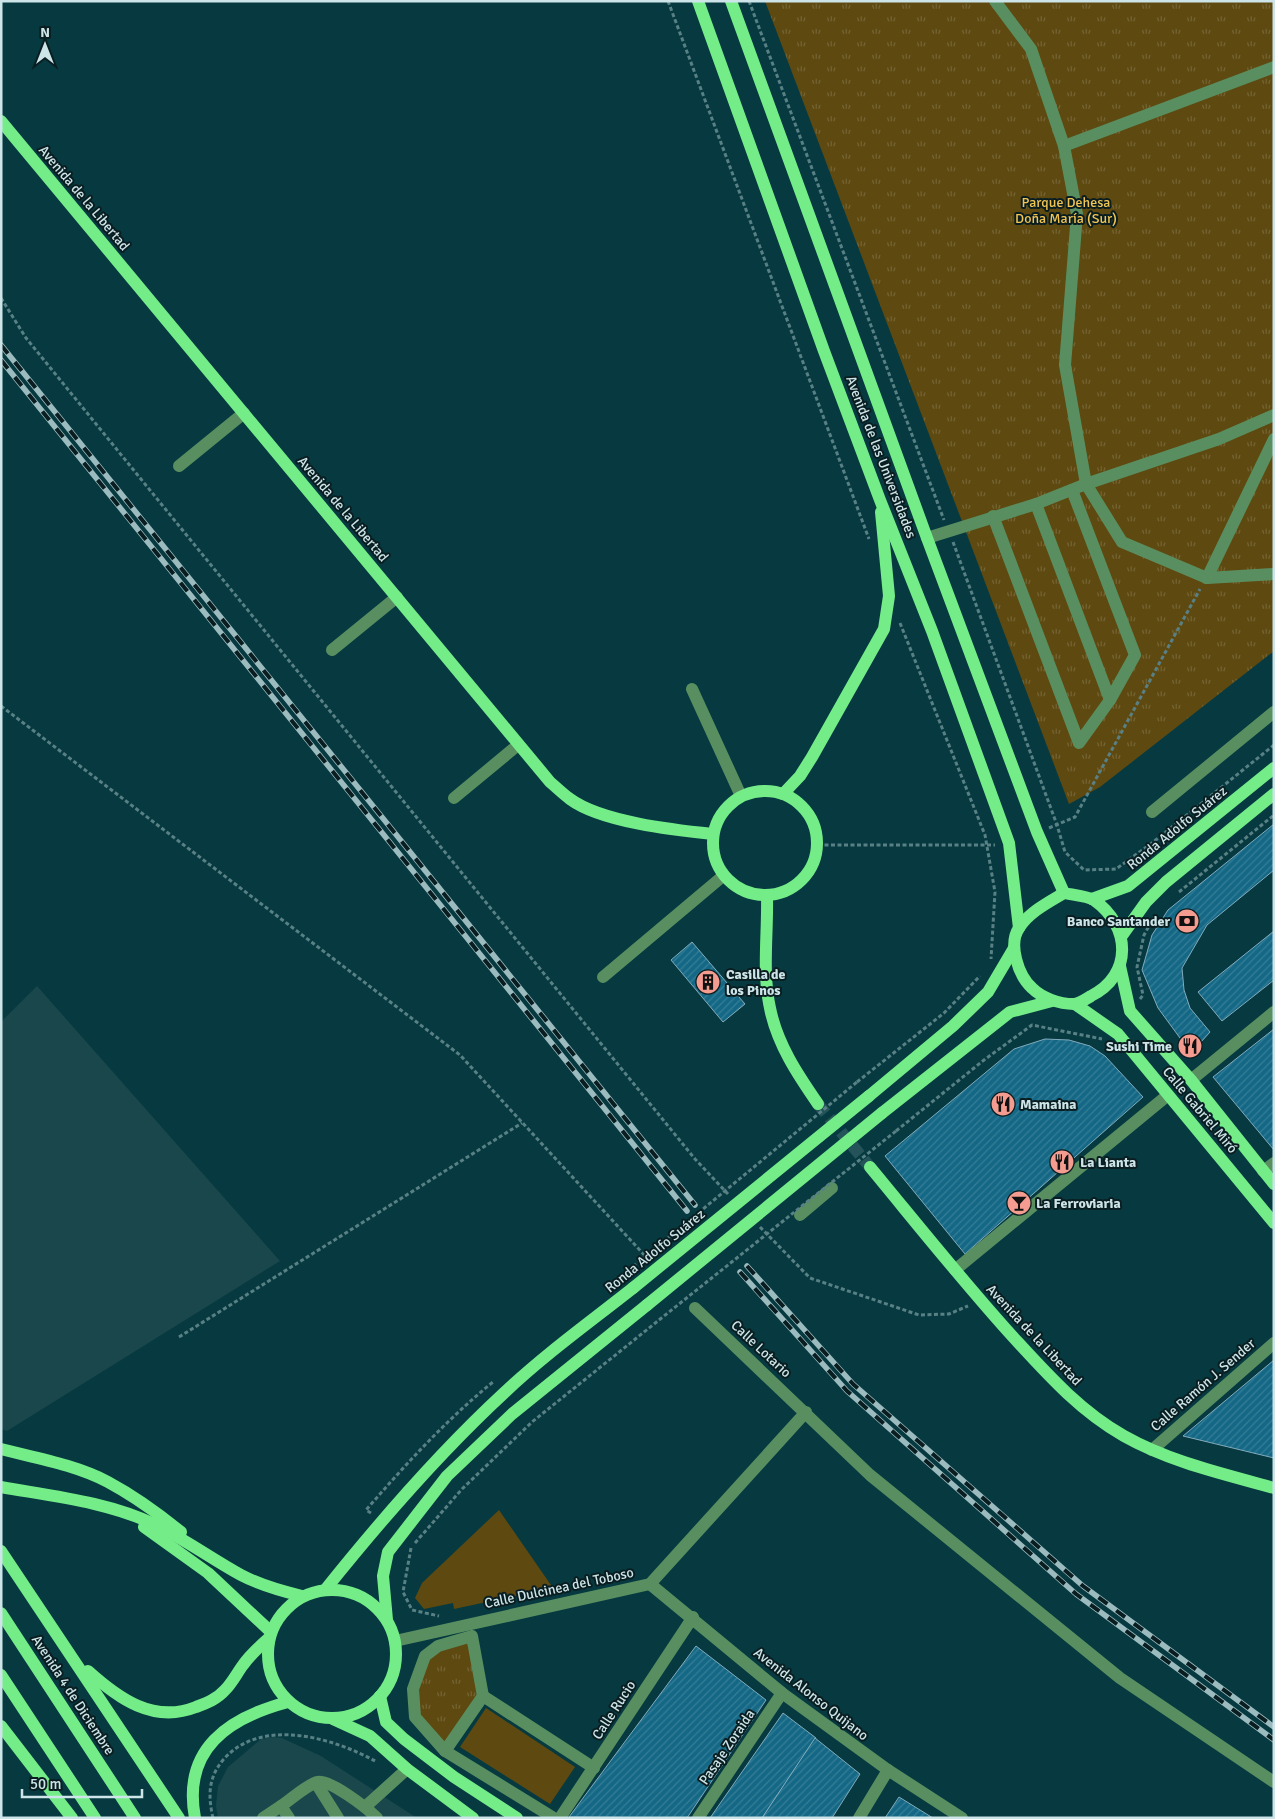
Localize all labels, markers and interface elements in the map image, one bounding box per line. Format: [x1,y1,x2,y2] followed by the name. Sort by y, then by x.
[20,20,70,70] north arrow
[40,24,50,41] text: N
[35,142,133,254] street label: Avenida de la Libertad
[1015,194,1117,227] park label: Parque Dehesa Doña María (Sur)
[842,373,920,541] street label: Avenida de las Universidades
[294,453,392,565] street label: Avenida de la Libertad
[1124,783,1230,873] street label: Ronda Adolfo Suárez
[1174,908,1200,934] bank icon: Banco Santander
[1067,913,1170,930] place label: Banco Santander
[726,966,786,999] place label: Casilla de los Pinos
[695,969,721,995] building icon: Casilla de los Pinos
[1177,1033,1203,1059] restaurant icon: Sushi Time
[1106,1038,1172,1055] place label: Sushi Time
[1159,1063,1241,1157] street label: Calle Gabriel Miró
[990,1091,1016,1117] restaurant icon: Mamaina
[1020,1096,1076,1113] place label: Mamaina
[1049,1149,1075,1175] restaurant icon: La Lianta
[1080,1154,1136,1171] place label: La Lianta
[1006,1190,1032,1216] bar icon: La Ferroviaria
[1036,1195,1121,1212] place label: La Ferroviaria
[602,1206,708,1296] street label: Ronda Adolfo Suárez
[983,1281,1085,1389] street label: Avenida de la Libertad
[727,1317,795,1381] street label: Calle Lotario
[1147,1334,1259,1435] street label: Calle Ramón J. Sender
[483,1564,635,1612] street label: Calle Dulcinea del Toboso
[28,1632,118,1758] street label: Avenida 4 de Diciembre
[750,1644,872,1744] street label: Avenida Alonso Quijano
[589,1677,639,1743] street label: Calle Rucio
[696,1706,758,1788] street label: Pasaje Zoraida
[22,1766,142,1798] scale bar
[30,1775,61,1793] text: 50 m

